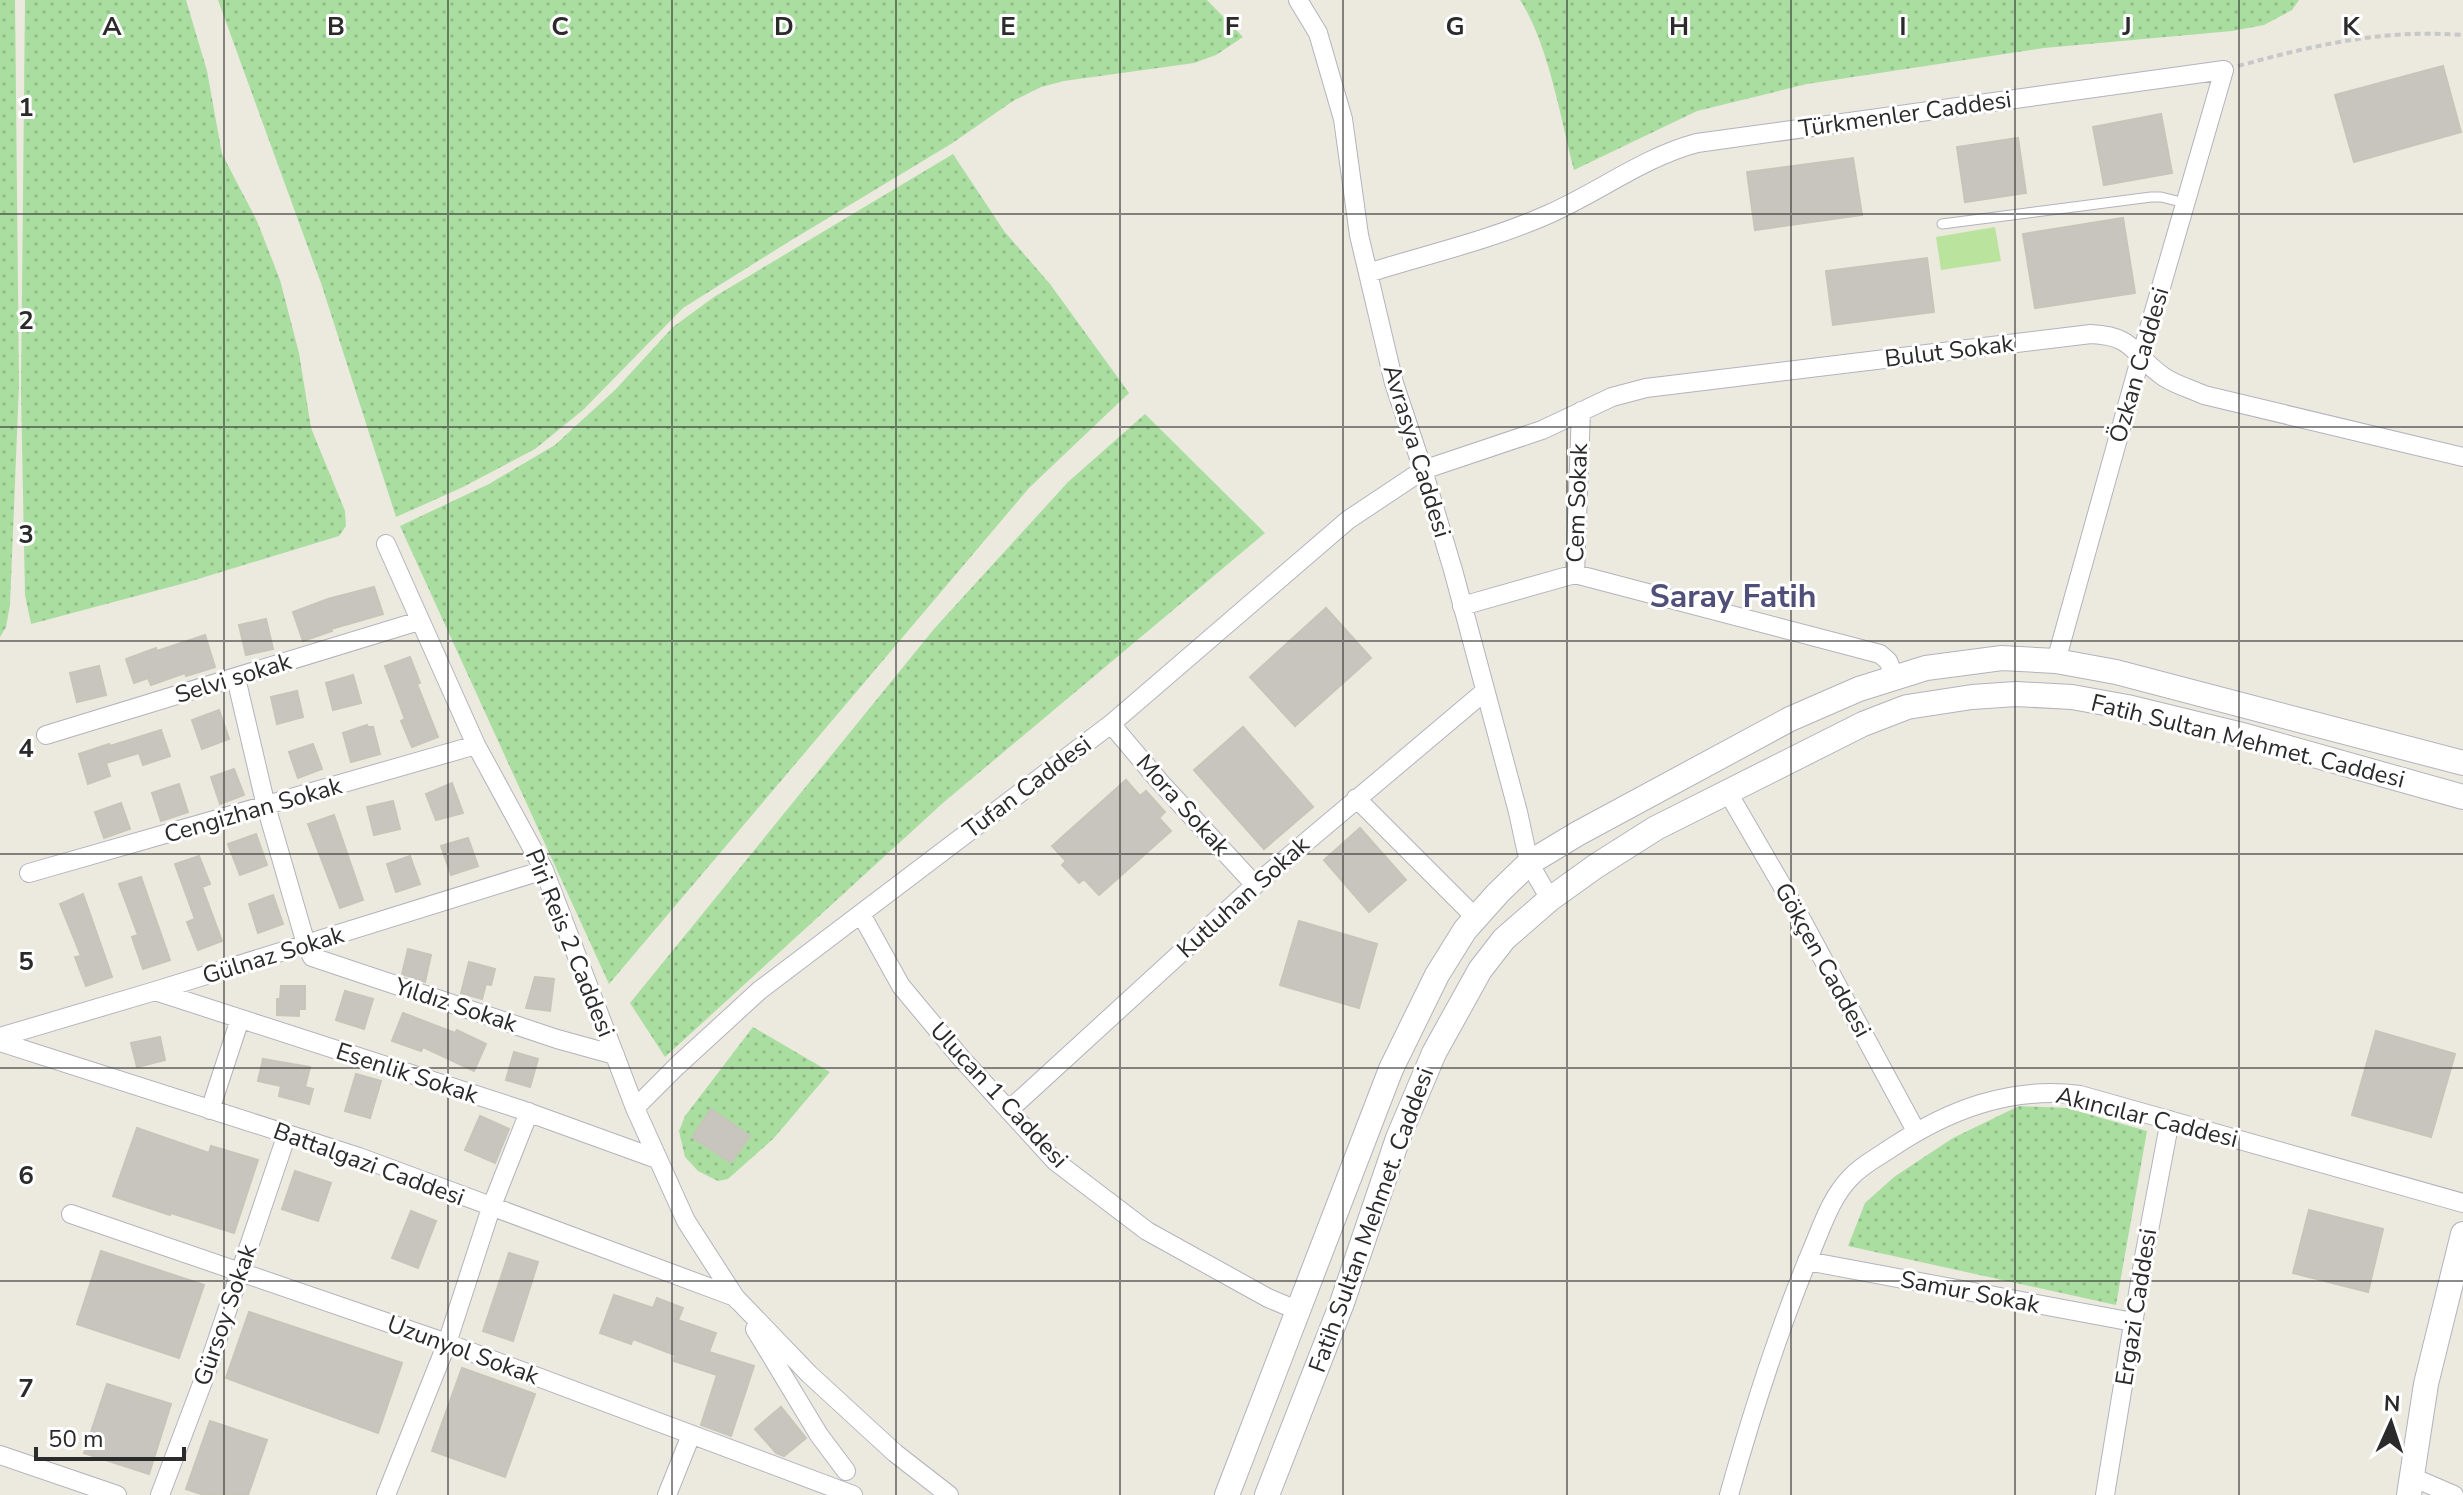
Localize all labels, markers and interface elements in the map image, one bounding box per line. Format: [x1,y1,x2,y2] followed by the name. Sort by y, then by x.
[102,9,122,44] text: A
[327,9,345,44] text: B
[551,9,569,44] text: C
[774,9,794,44] text: D
[1000,9,1016,44] text: E
[1225,9,1239,44] text: F
[1445,9,1465,44] text: G
[1669,9,1689,44] text: H
[1899,9,1907,44] text: I
[2121,9,2132,44] text: J
[2342,9,2360,44] text: K
[1797,83,2013,145] street label: Türkmenler Caddesi
[18,90,34,125] text: 1
[2102,284,2176,446] street label: Özkan Caddesi
[18,303,34,338] text: 2
[1883,327,2016,375] street label: Bulut Sokak
[1376,361,1458,541] street label: Avrasya Caddesi
[1559,442,1595,563] street label: Cem Sokak
[18,517,34,552] text: 3
[1650,575,1816,618] district label: Saray Fatih
[171,645,296,711] street label: Selvi sokak
[2088,687,2408,795] street label: Fatih Sultan Mehmet. Caddesi
[956,728,1098,846] street label: Tufan Caddesi
[18,731,34,766] text: 4
[1129,747,1238,863] street label: Mora Sokak
[160,769,346,851] street label: Cengizhan Sokak
[1170,828,1317,965] street label: Kutluhan Sokak
[518,844,622,1042] street label: Piri Reis 2 Caddesi
[1767,877,1879,1043] street label: Gökçen Caddesi
[198,918,349,992] street label: Gülnaz Sokak
[18,944,34,979] text: 5
[390,970,522,1040] street label: Yıldız Sokak
[923,1015,1075,1175] street label: Ulucan 1 Caddesi
[332,1035,483,1111] street label: Esenlik Sokak
[1301,1063,1441,1377] street label: Fatih Sultan Mehmet. Caddesi
[2053,1079,2241,1155] street label: Akıncılar Caddesi
[269,1115,469,1213] street label: Battalgazi Caddesi
[18,1158,34,1193] text: 6
[2108,1226,2164,1388] street label: Ergazi Caddesi
[186,1239,264,1390] street label: Gürsoy Sokak
[1898,1263,2043,1321] street label: Samur Sokak
[383,1308,544,1393] street label: Uzunyol Sokak
[18,1371,34,1406] text: 7
[2351,1383,2431,1463] north arrow
[2383,1389,2401,1419] text: N
[36,1411,184,1461] scale bar
[48,1423,104,1455] text: 50 m

